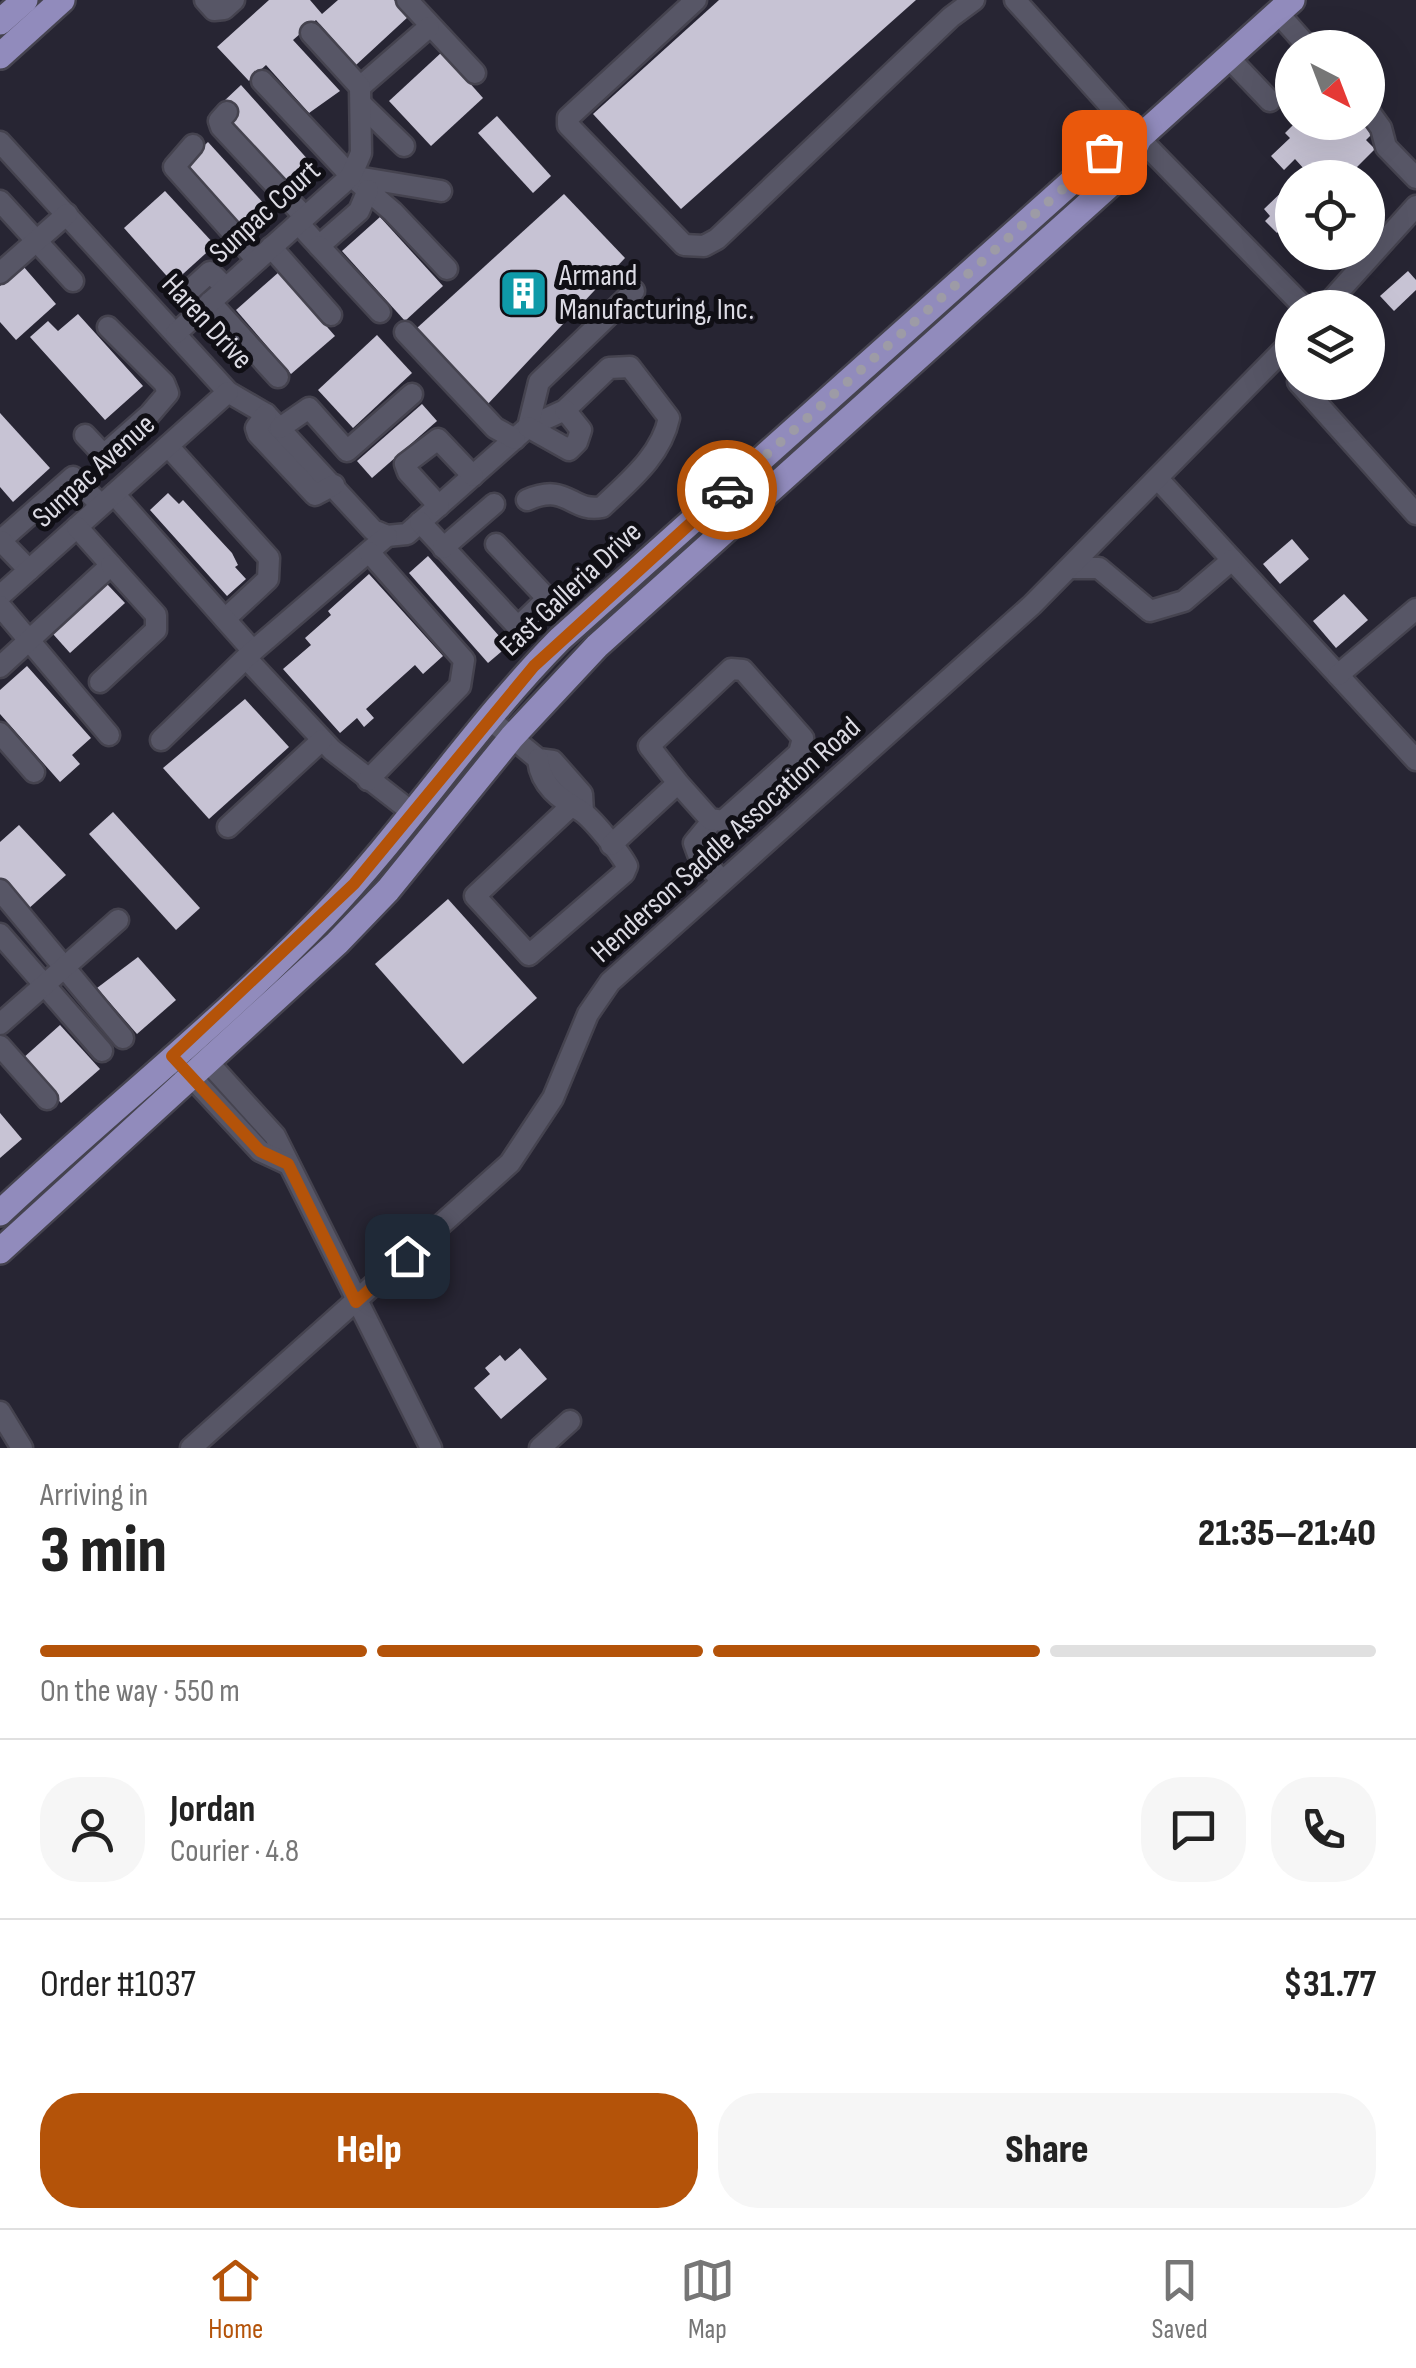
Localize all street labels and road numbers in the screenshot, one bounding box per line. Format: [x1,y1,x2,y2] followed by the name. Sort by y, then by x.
[202,153,328,271] street label: Sunpac Court
[154,267,260,377] street label: Haren Drive
[25,407,163,535] street label: Sunpac Avenue
[493,514,649,664] street label: East Galleria Drive
[584,710,868,970] street label: Henderson Saddle Assocation Road

